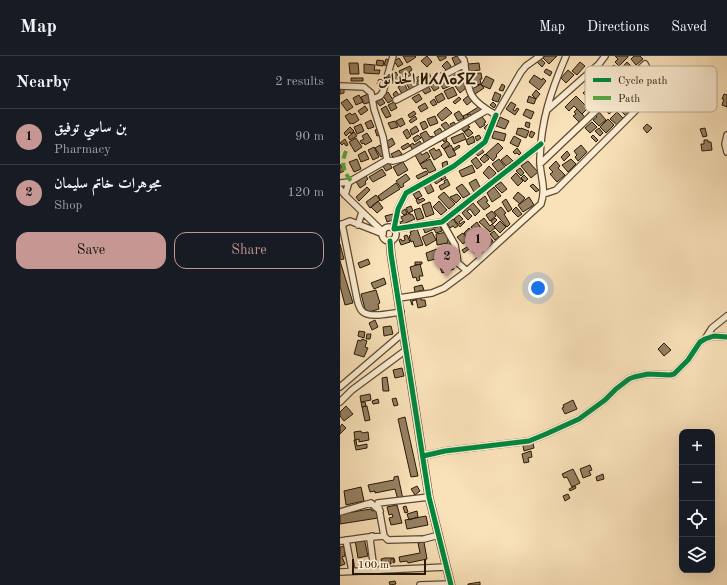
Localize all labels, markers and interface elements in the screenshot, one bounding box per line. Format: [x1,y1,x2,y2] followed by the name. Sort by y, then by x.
[20,18,57,37] text: Map
[539,20,565,34] text: Map
[587,20,649,34] text: Directions
[671,20,707,34] text: Saved
[585,66,717,112] legend
[378,72,476,89] district label: الحدائق ⵍⵃⴷⴰⵢⵇ
[16,74,71,91] text: Nearby
[275,75,324,88] text: 2 results
[618,76,668,87] text: Cycle path
[618,94,640,105] text: Path
[54,121,127,136] text: بن ساسي توفيق
[25,130,33,143] text: 1
[295,130,324,143] text: 90 m
[54,143,111,156] text: Pharmacy
[54,177,161,192] text: مجوهرات خاتم سليمان
[25,186,33,199] text: 2
[287,186,324,199] text: 120 m
[54,199,82,212] text: Shop
[465,227,491,260] pin: 1
[16,232,166,269] button: Save
[174,232,324,269] button: Share
[434,244,460,277] pin: 2
[528,278,548,298] your location
[679,429,715,573] map controls
[679,429,715,465] button: +
[679,465,715,501] button: −
[679,501,715,537] button: locate
[679,537,715,573] button: layers
[352,557,426,576] scale bar
[358,560,389,571] text: 100 m

